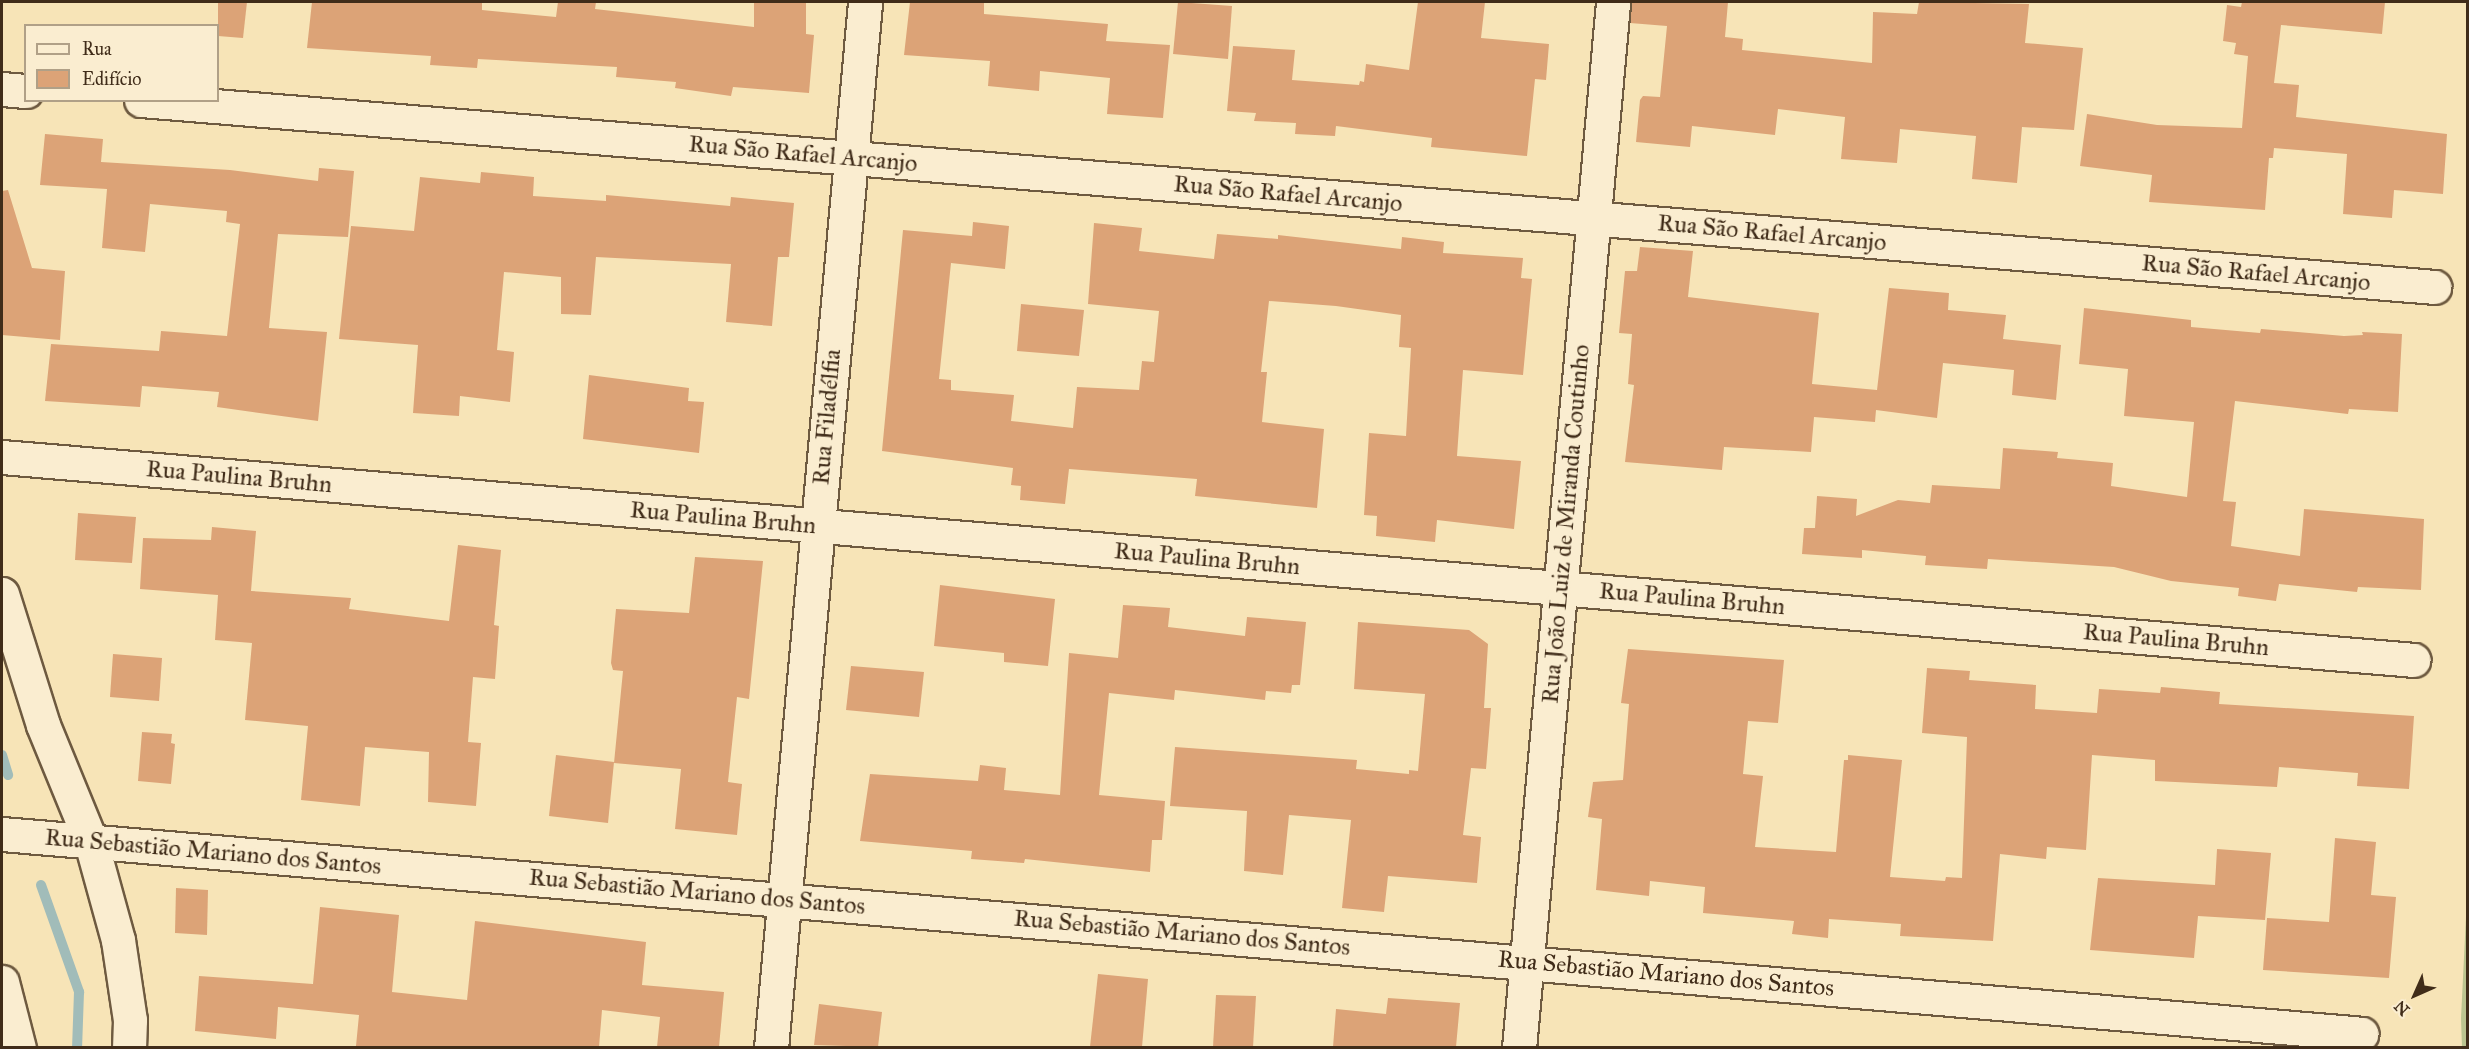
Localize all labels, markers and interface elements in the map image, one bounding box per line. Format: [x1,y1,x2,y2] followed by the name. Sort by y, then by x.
[24,24,219,102] legend
[82,38,112,60] text: Rua
[82,68,141,90] text: Edifício
[687,130,919,178] street label: Rua São Rafael Arcanjo
[1172,170,1404,218] street label: Rua São Rafael Arcanjo
[1656,209,1888,257] street label: Rua São Rafael Arcanjo
[2140,249,2372,297] street label: Rua São Rafael Arcanjo
[1536,343,1596,705] street label: Rua João Luiz de Miranda Coutinho
[807,348,847,486] street label: Rua Filadélfia
[145,455,333,499] street label: Rua Paulina Bruhn
[629,496,817,540] street label: Rua Paulina Bruhn
[1113,537,1301,581] street label: Rua Paulina Bruhn
[1598,577,1786,621] street label: Rua Paulina Bruhn
[2082,618,2270,662] street label: Rua Paulina Bruhn
[44,823,382,881] street label: Rua Sebastião Mariano dos Santos
[528,863,866,921] street label: Rua Sebastião Mariano dos Santos
[1013,904,1351,962] street label: Rua Sebastião Mariano dos Santos
[1497,945,1835,1003] street label: Rua Sebastião Mariano dos Santos
[2385,965,2445,1025] north arrow
[2390,997,2413,1020] text: N

